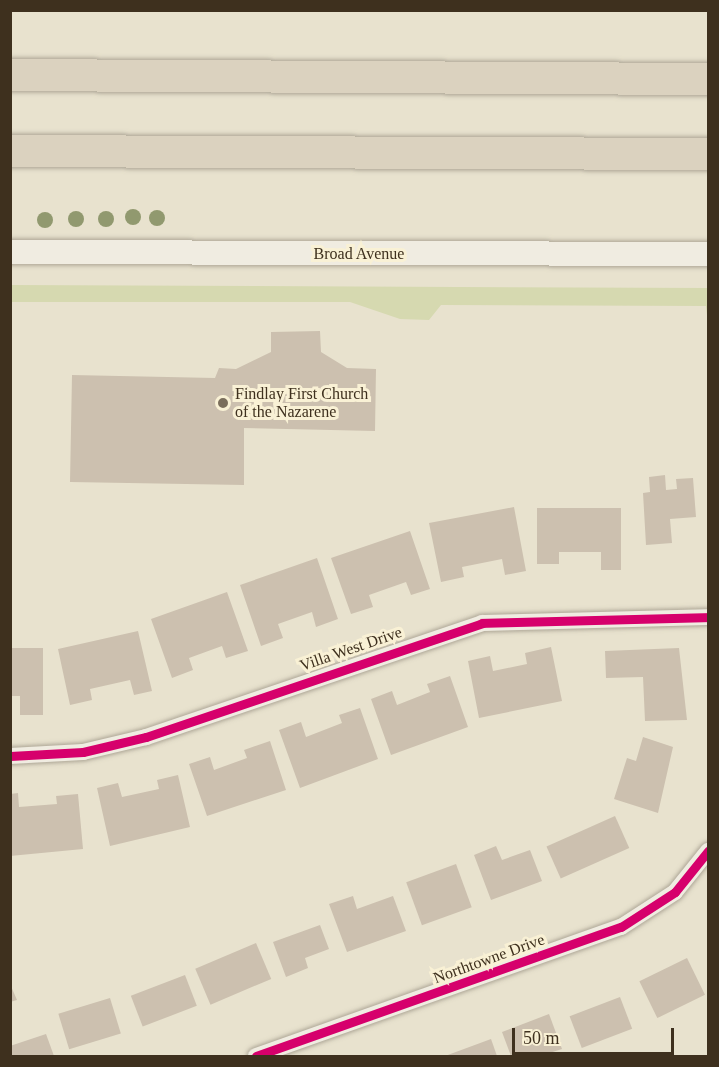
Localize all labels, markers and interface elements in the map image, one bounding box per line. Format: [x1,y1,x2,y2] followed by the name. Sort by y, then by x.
[313,244,405,264] street label: Broad Avenue
[235,384,368,422] place label: Findlay First Church of the Nazarene
[216,396,230,410] marker: Findlay First Church of the Nazarene
[297,622,405,676] street label: Villa West Drive
[431,930,547,988] street label: Northtowne Drive
[515,1016,677,1054] scale bar
[523,1028,560,1048] text: 50 m

